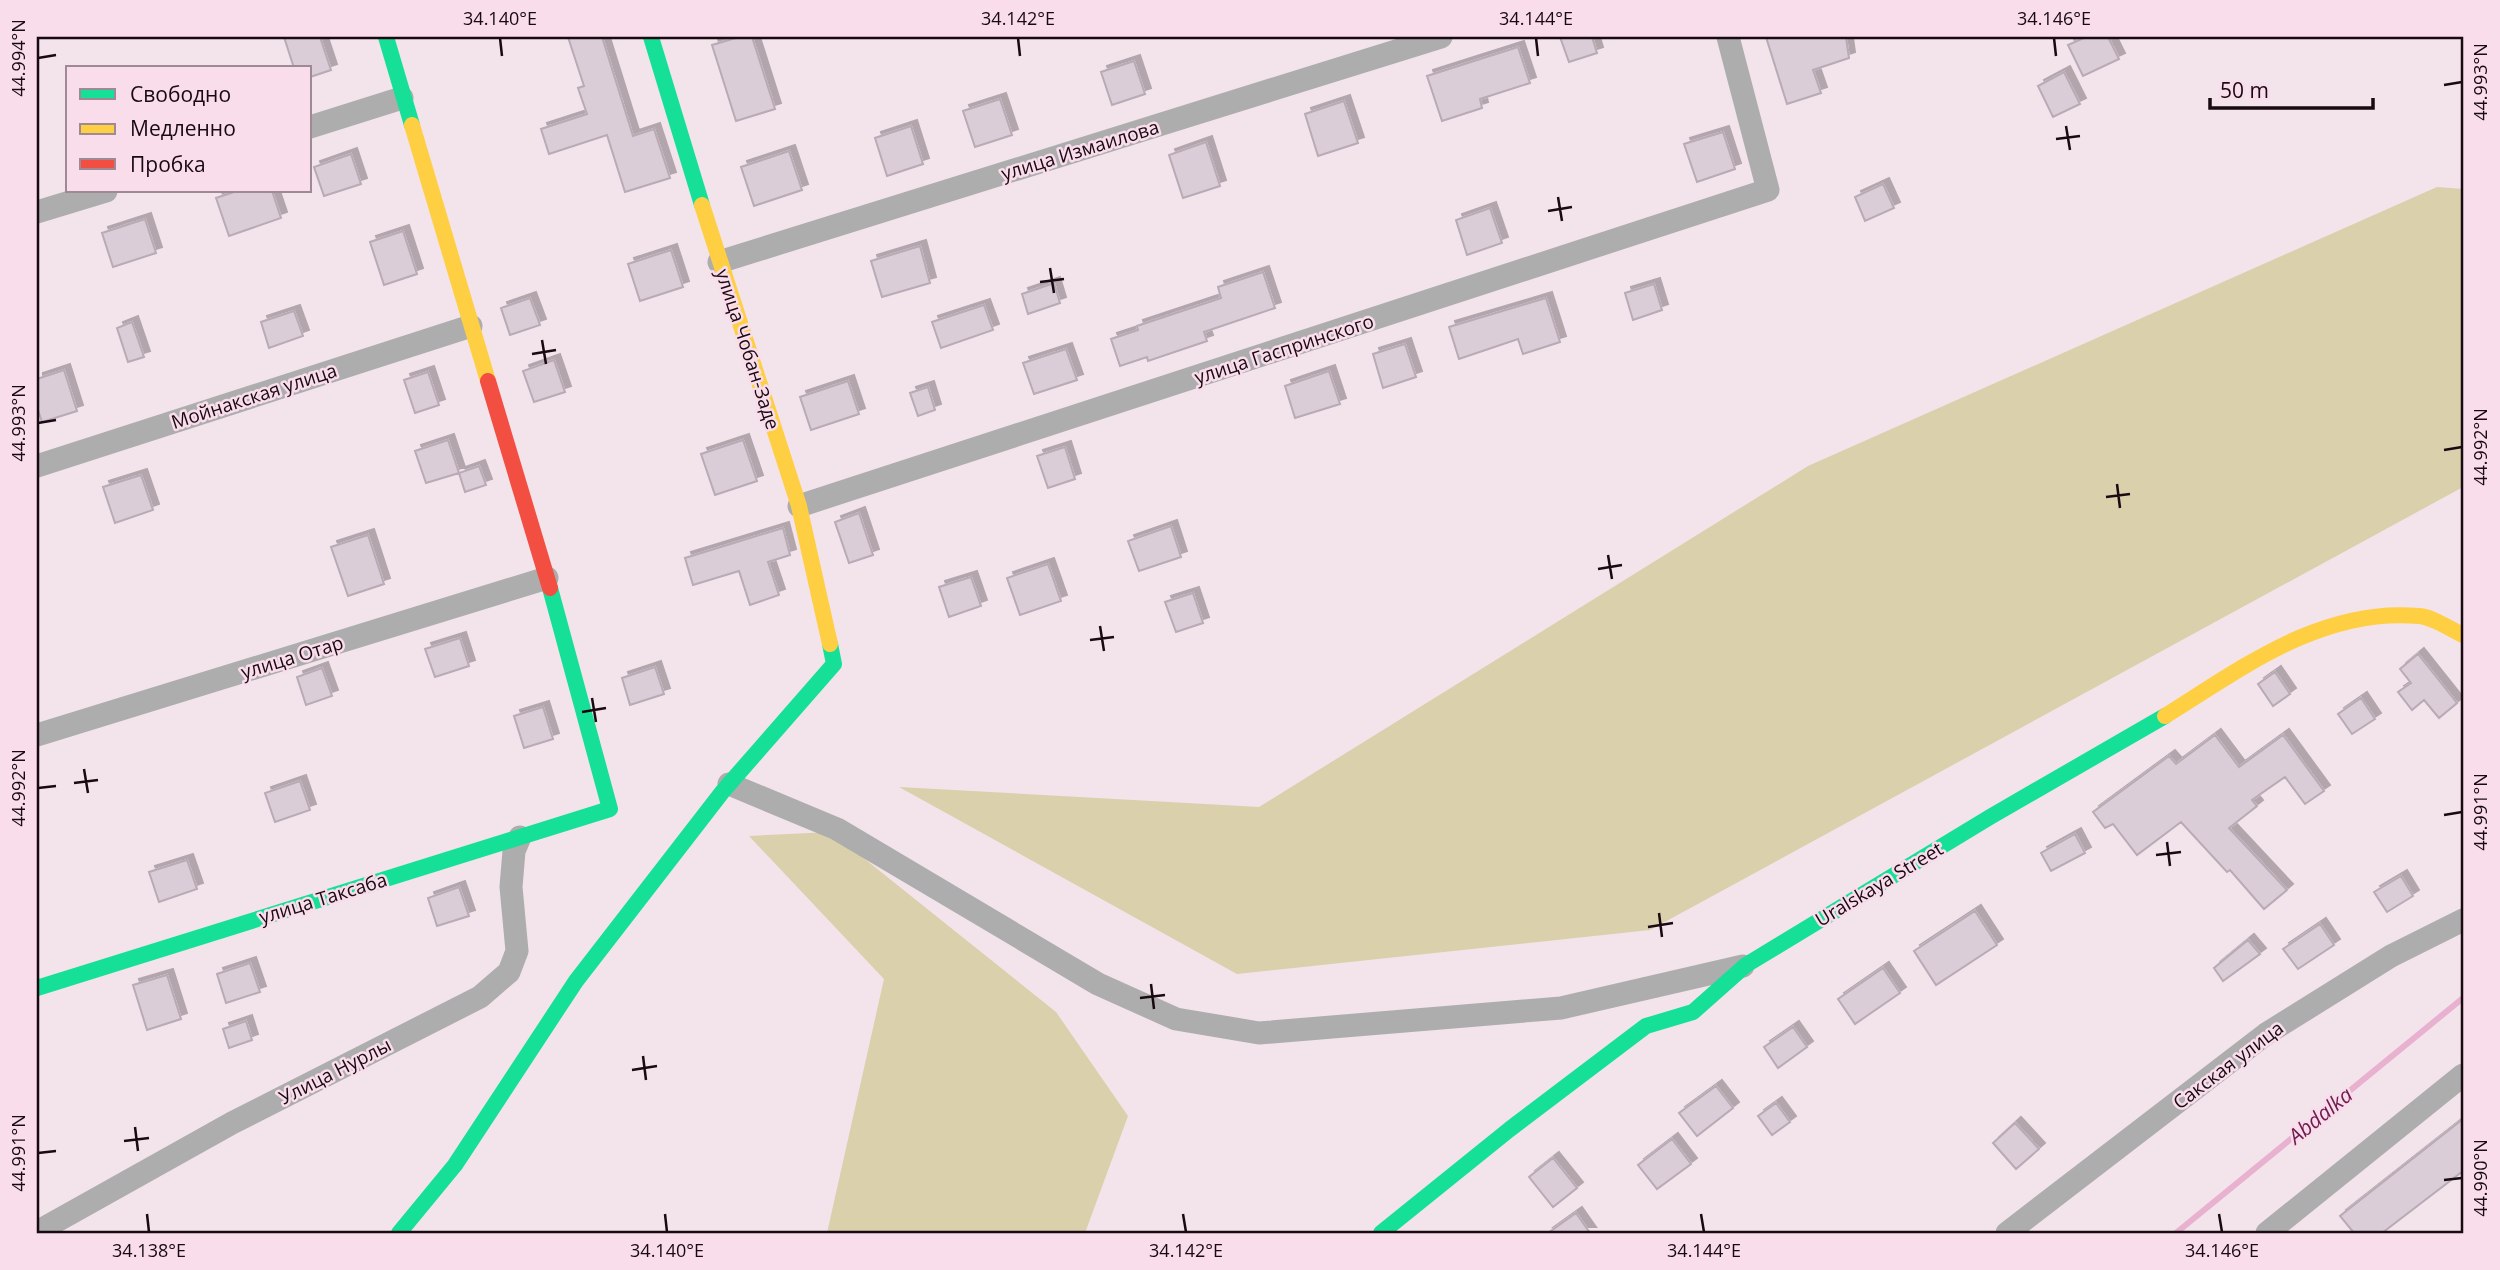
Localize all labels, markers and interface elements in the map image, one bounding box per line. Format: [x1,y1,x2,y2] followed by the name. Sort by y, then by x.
[463,6,537,30] text: 34.140°E
[981,6,1055,30] text: 34.142°E
[1499,6,1573,30] text: 34.144°E
[2017,6,2091,30] text: 34.146°E
[6,19,30,97] text: 44.994°N
[2468,43,2492,121] text: 44.993°N
[66,66,312,192] legend
[2210,66,2372,110] scale bar
[2220,76,2269,104] text: 50 m
[130,80,231,108] text: Свободно
[130,114,236,142] text: Медленно
[998,114,1162,186] street label: улица Измаилова
[130,150,206,178] text: Пробка
[710,265,786,433] street label: улица Чобан-Заде
[1191,308,1377,390] street label: улица Гаспринского
[168,357,340,435] street label: Мойнакская улица
[6,384,30,462] text: 44.993°N
[2468,408,2492,486] text: 44.992°N
[238,629,346,685] street label: улица Отар
[6,749,30,827] text: 44.992°N
[2468,773,2492,851] text: 44.991°N
[1810,835,1948,932] street label: Uralskaya Street
[256,866,390,930] street label: улица Таксаба
[2167,1015,2289,1115] street label: Сакская улица
[274,1032,396,1110] street label: Улица Нурлы
[2280,1080,2358,1151] water label: Abdalka
[6,1114,30,1192] text: 44.991°N
[2468,1139,2492,1217] text: 44.990°N
[112,1238,186,1262] text: 34.138°E
[630,1238,704,1262] text: 34.140°E
[1149,1238,1223,1262] text: 34.142°E
[1667,1238,1741,1262] text: 34.144°E
[2185,1238,2259,1262] text: 34.146°E

